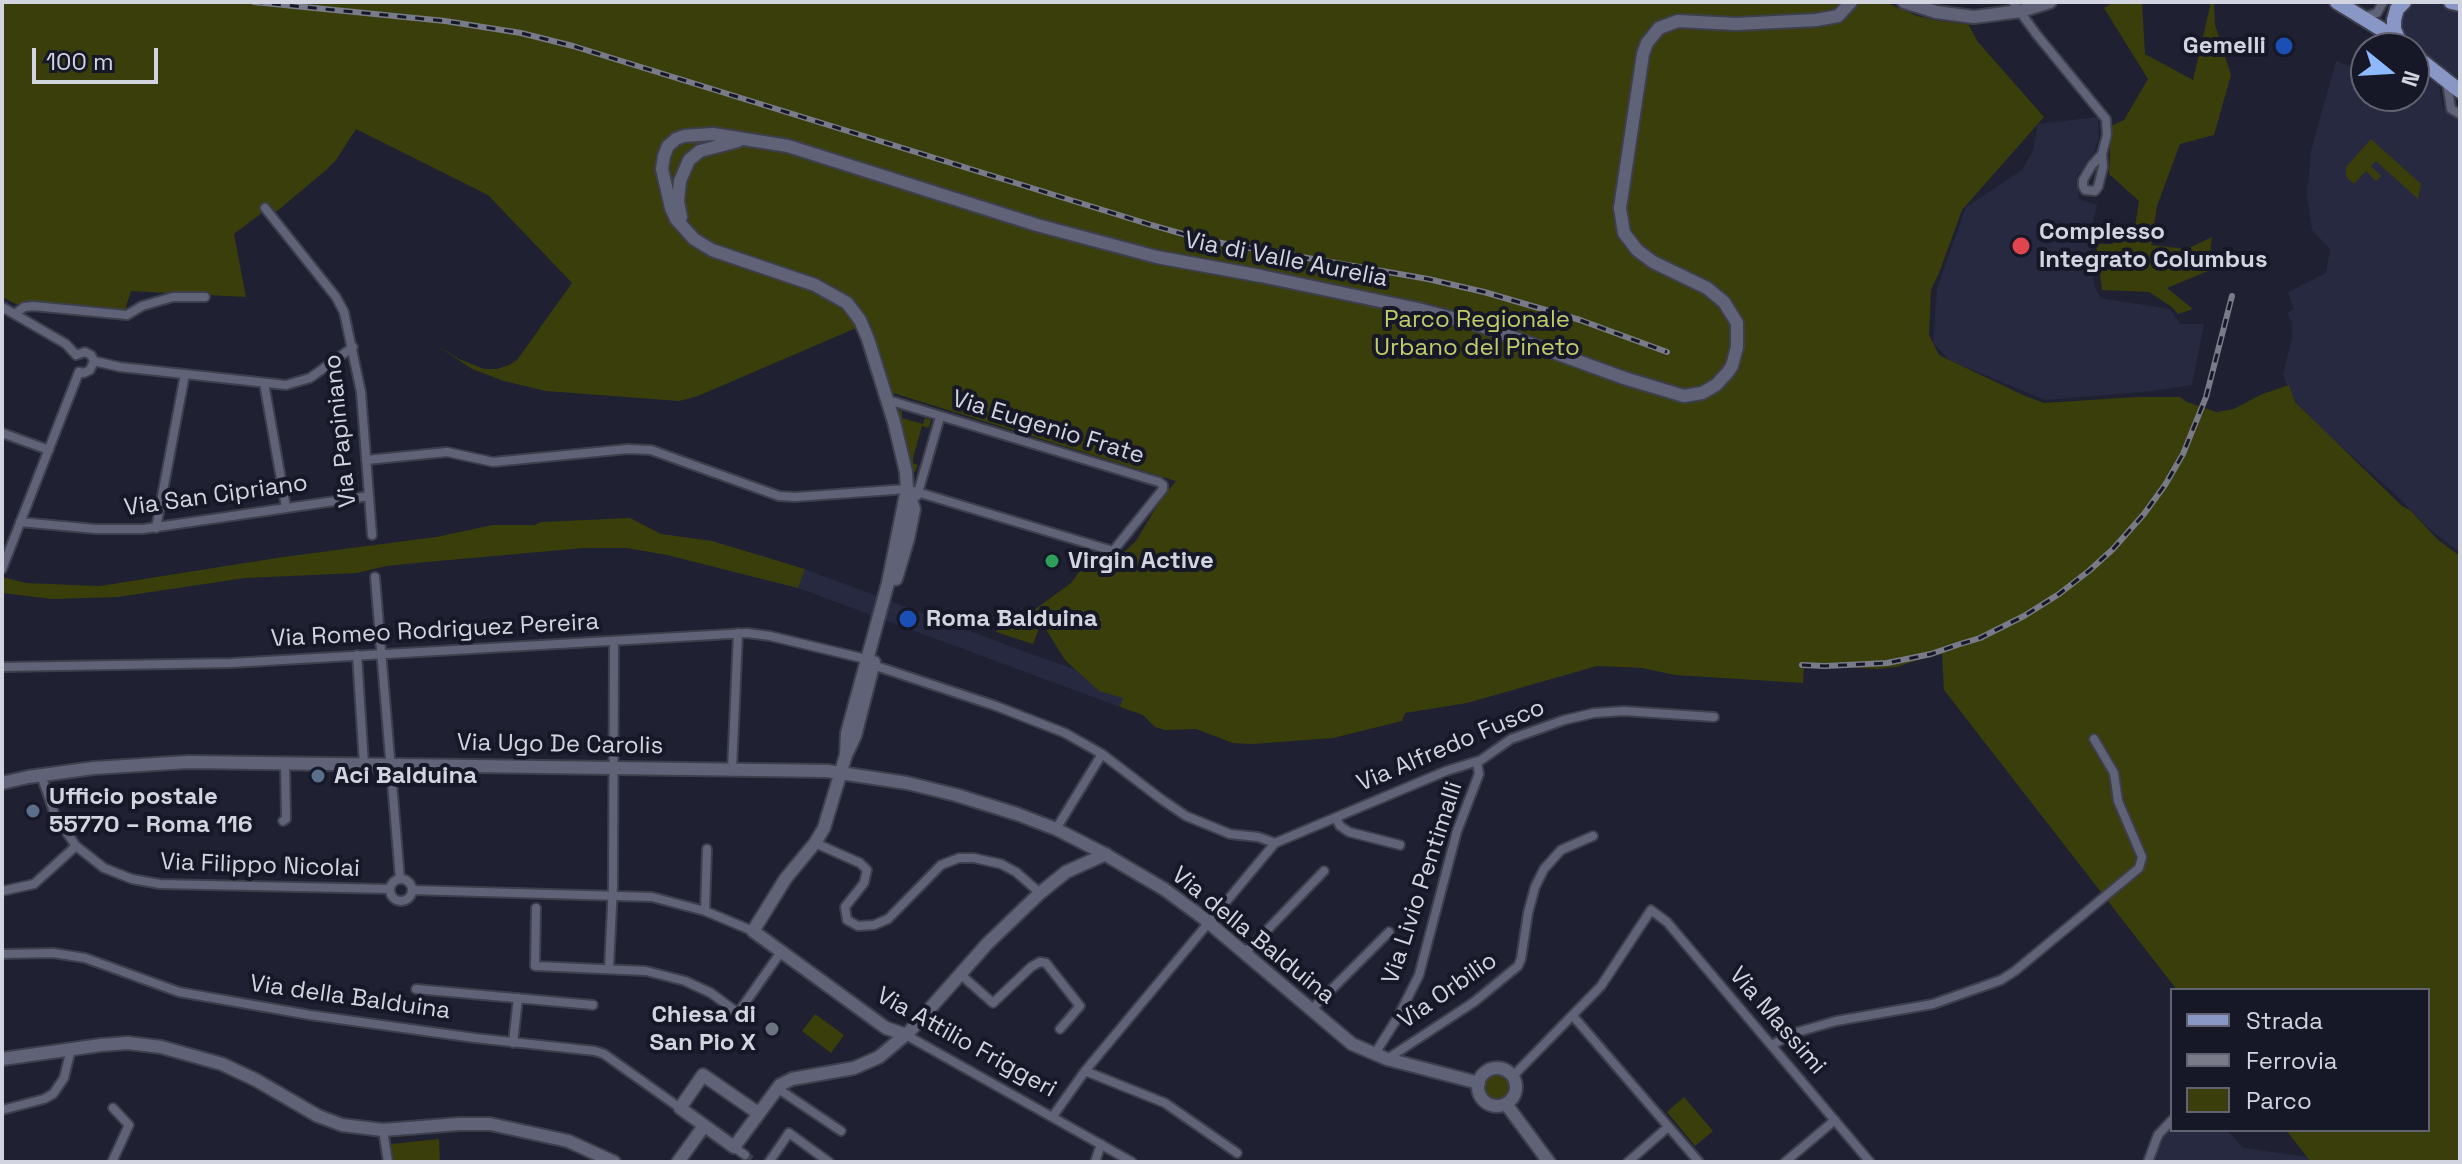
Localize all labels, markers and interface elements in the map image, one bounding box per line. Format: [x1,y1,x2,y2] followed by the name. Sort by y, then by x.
[36,32,162,82] scale bar
[2183,32,2266,60] place label: Gemelli
[2350,32,2430,112] north arrow
[2273,35,2295,57] marker: Gemelli
[46,46,114,77] text: 100 m
[2395,67,2427,90] text: N
[2039,218,2267,274] place label: Complesso Integrato Columbus
[1182,226,1390,294] street label: Via di Valle Aurelia
[2010,235,2032,257] marker: Complesso Integrato Columbus
[1374,306,1580,362] park label: Parco Regionale Urbano del Pineto
[319,353,363,509] street label: Via Papiniano
[948,385,1148,471] street label: Via Eugenio Frate
[122,469,310,523] street label: Via San Cipriano
[1068,547,1214,575] place label: Virgin Active
[1043,552,1061,570] marker: Virgin Active
[926,605,1098,633] place label: Roma Balduina
[270,608,600,654] street label: Via Romeo Rodriguez Pereira
[897,608,919,630] marker: Roma Balduina
[1353,693,1549,799] street label: Via Alfredo Fusco
[457,729,663,761] street label: Via Ugo De Carolis
[334,762,477,790] place label: Aci Balduina
[309,767,327,785] marker: Aci Balduina
[1377,778,1469,988] street label: Via Livio Pentimalli
[49,783,253,839] place label: Ufficio postale 55770 – Roma 116
[24,802,42,820] marker: Ufficio postale 55770 – Roma 116
[160,848,360,884] street label: Via Filippo Nicolai
[1165,861,1341,1011] street label: Via della Balduina
[1393,947,1503,1035] street label: Via Orbilio
[1723,961,1831,1081] street label: Via Massimi
[248,970,452,1026] street label: Via della Balduina
[871,982,1061,1104] street label: Via Attilio Friggeri
[2170,988,2430,1132] legend
[650,1001,756,1057] place label: Chiesa di San Pio X
[2246,1005,2323,1036] text: Strada
[763,1020,781,1038] marker: Chiesa di San Pio X
[2246,1045,2338,1076] text: Ferrovia
[2246,1085,2312,1116] text: Parco

